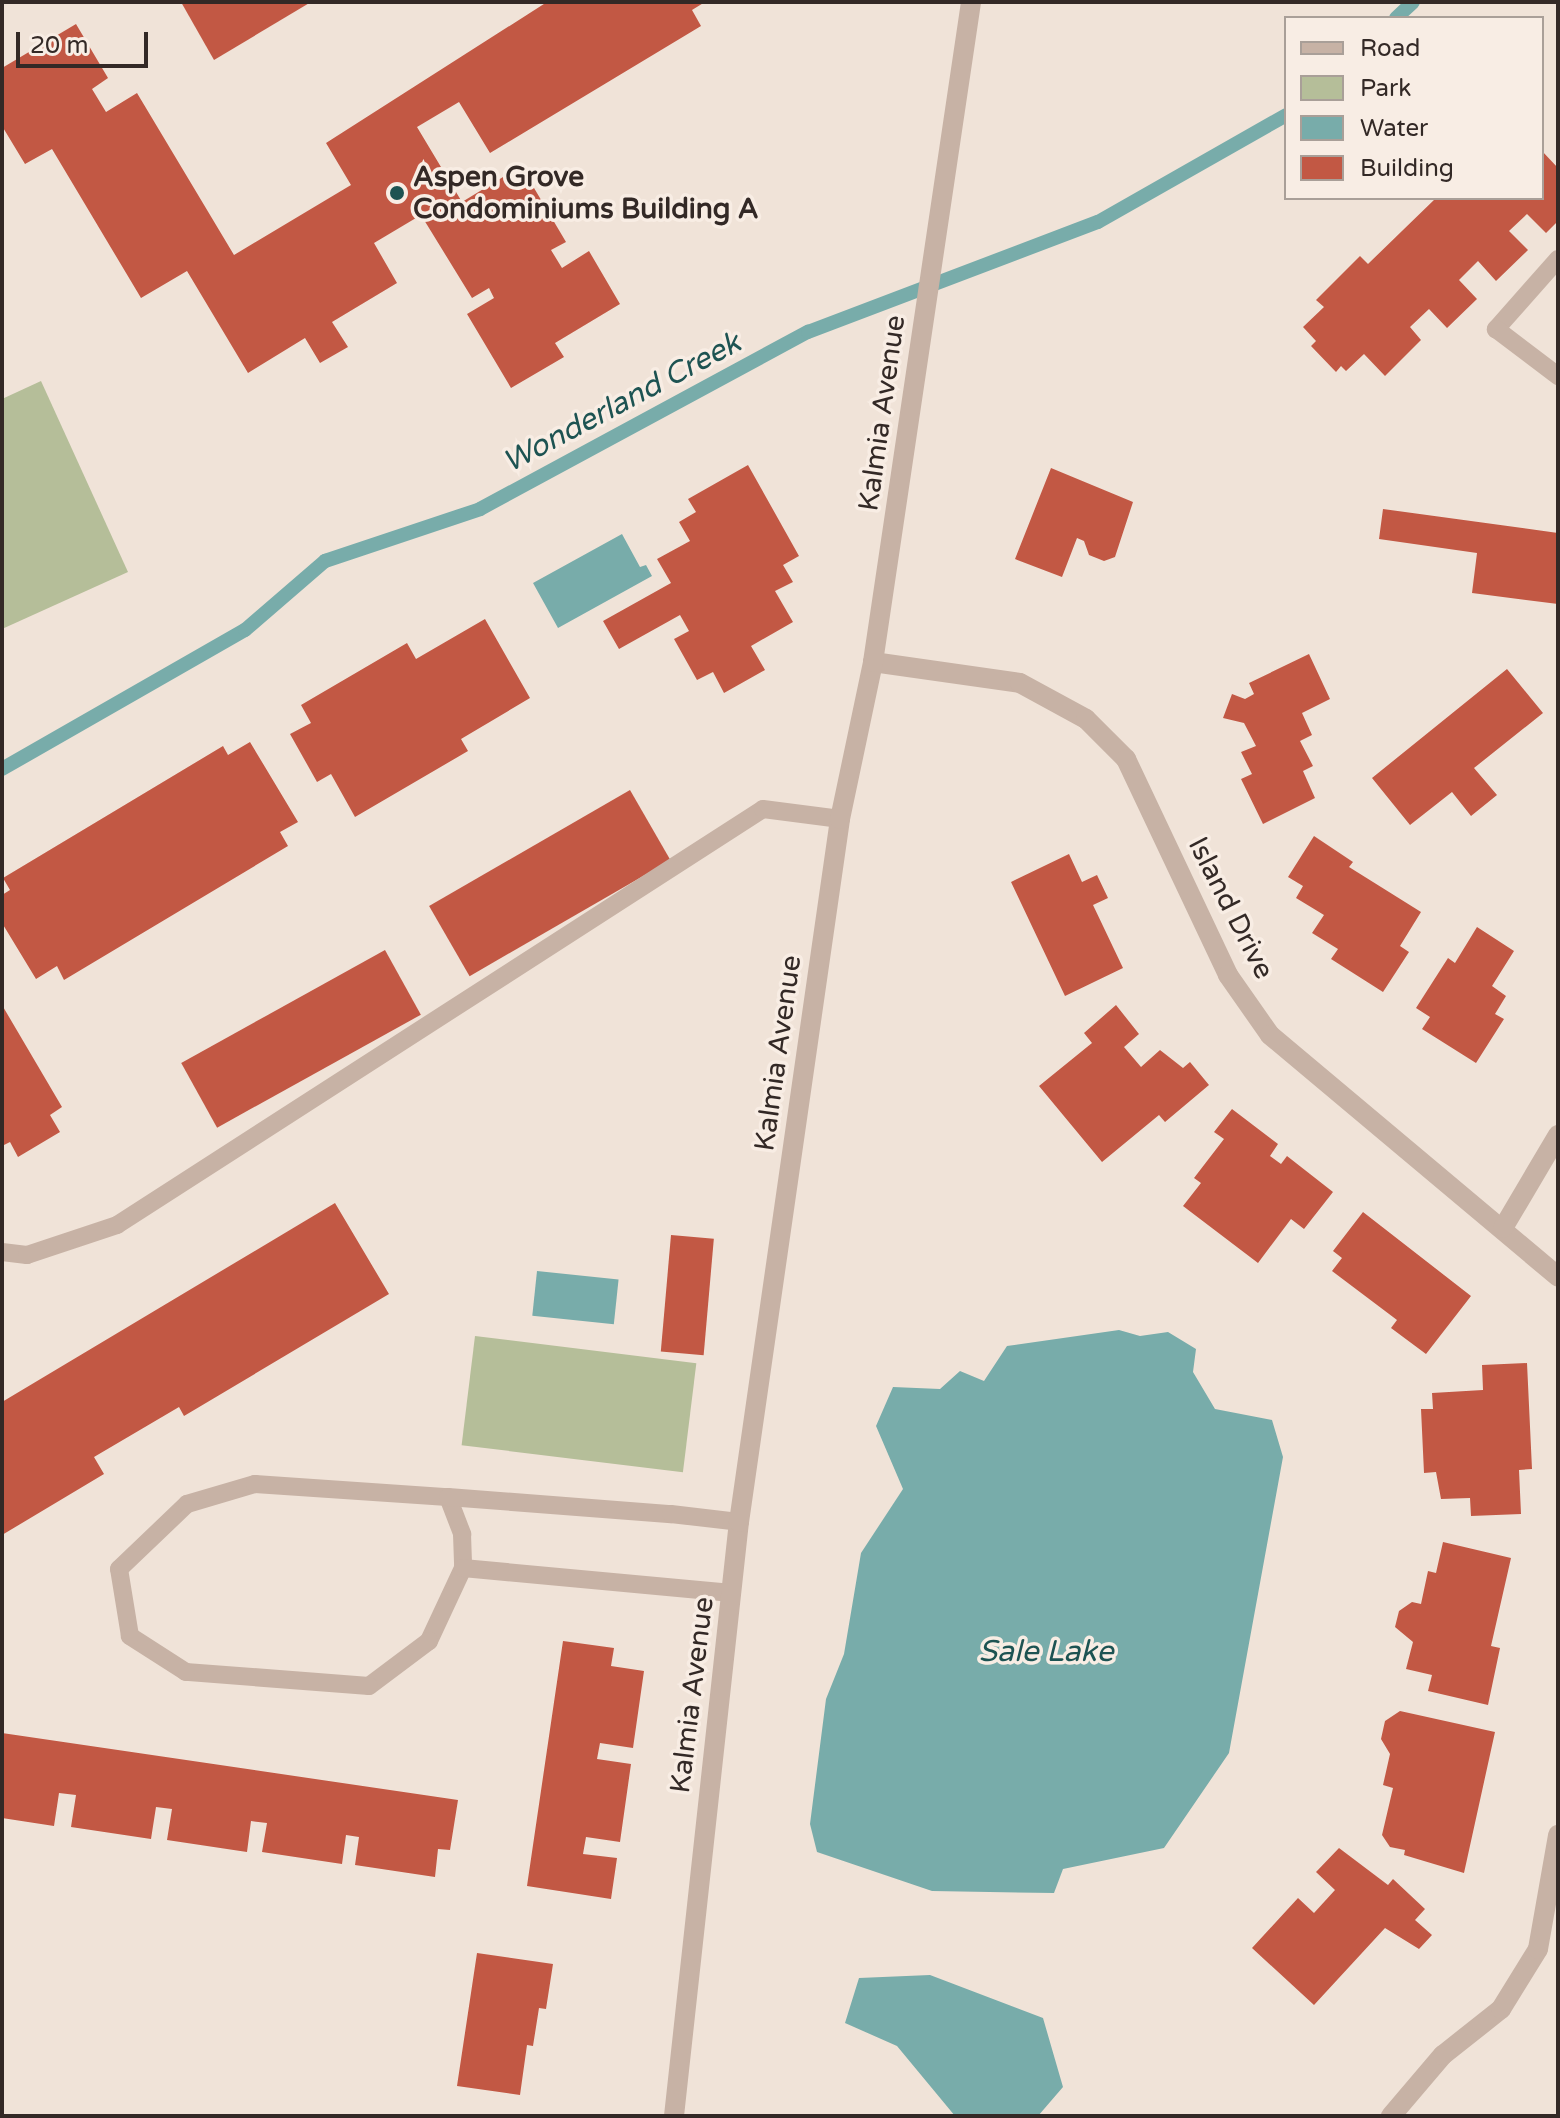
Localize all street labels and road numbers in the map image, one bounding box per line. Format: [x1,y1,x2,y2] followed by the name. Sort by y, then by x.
[852,313,912,513] street label: Kalmia Avenue
[1181,831,1281,985] street label: Island Drive
[748,953,808,1153] street label: Kalmia Avenue
[663,1595,721,1795] street label: Kalmia Avenue

